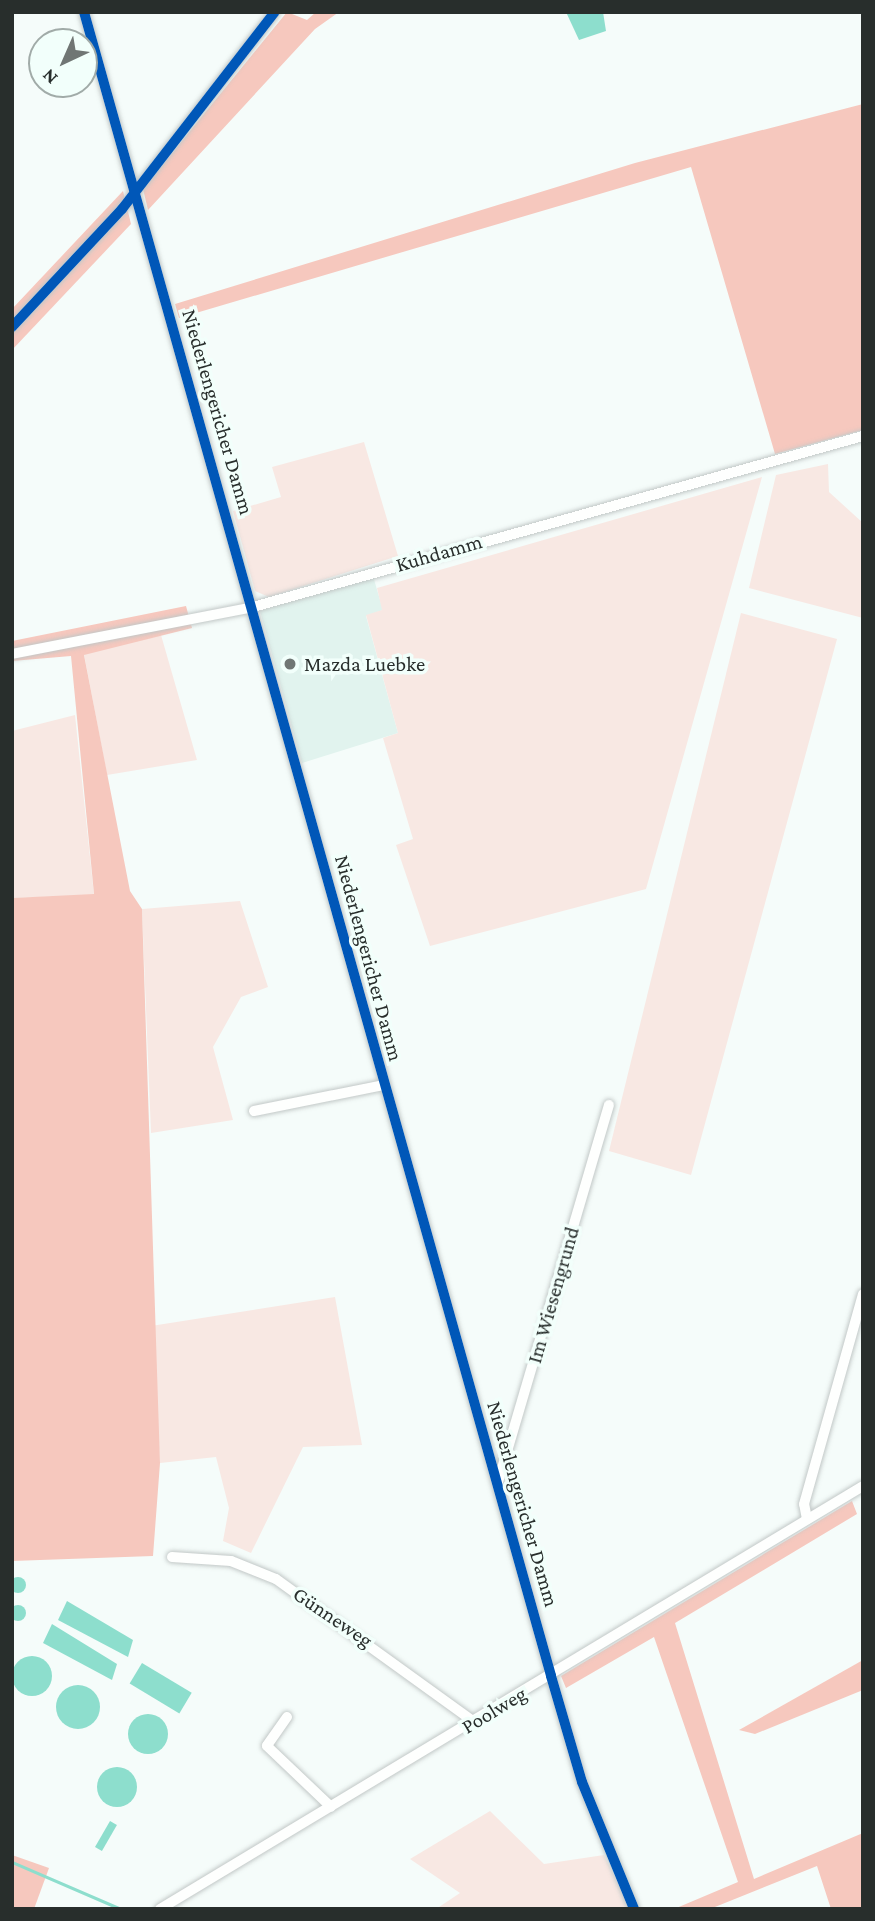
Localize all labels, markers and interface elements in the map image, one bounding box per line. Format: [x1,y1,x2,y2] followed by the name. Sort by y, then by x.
[28,28,98,98] north arrow
[38,65,61,89] text: N
[177,306,259,518] street label: Niederlengericher Damm
[393,529,485,577] street label: Kuhdamm
[304,651,425,677] place label: Mazda Luebke
[282,656,298,672] marker: Mazda Luebke
[329,852,409,1064] street label: Niederlengericher Damm
[521,1224,585,1366] street label: Im Wiesengrund
[482,1398,564,1610] street label: Niederlengericher Damm
[288,1581,378,1653] street label: Günneweg
[457,1681,531,1739] street label: Poolweg

